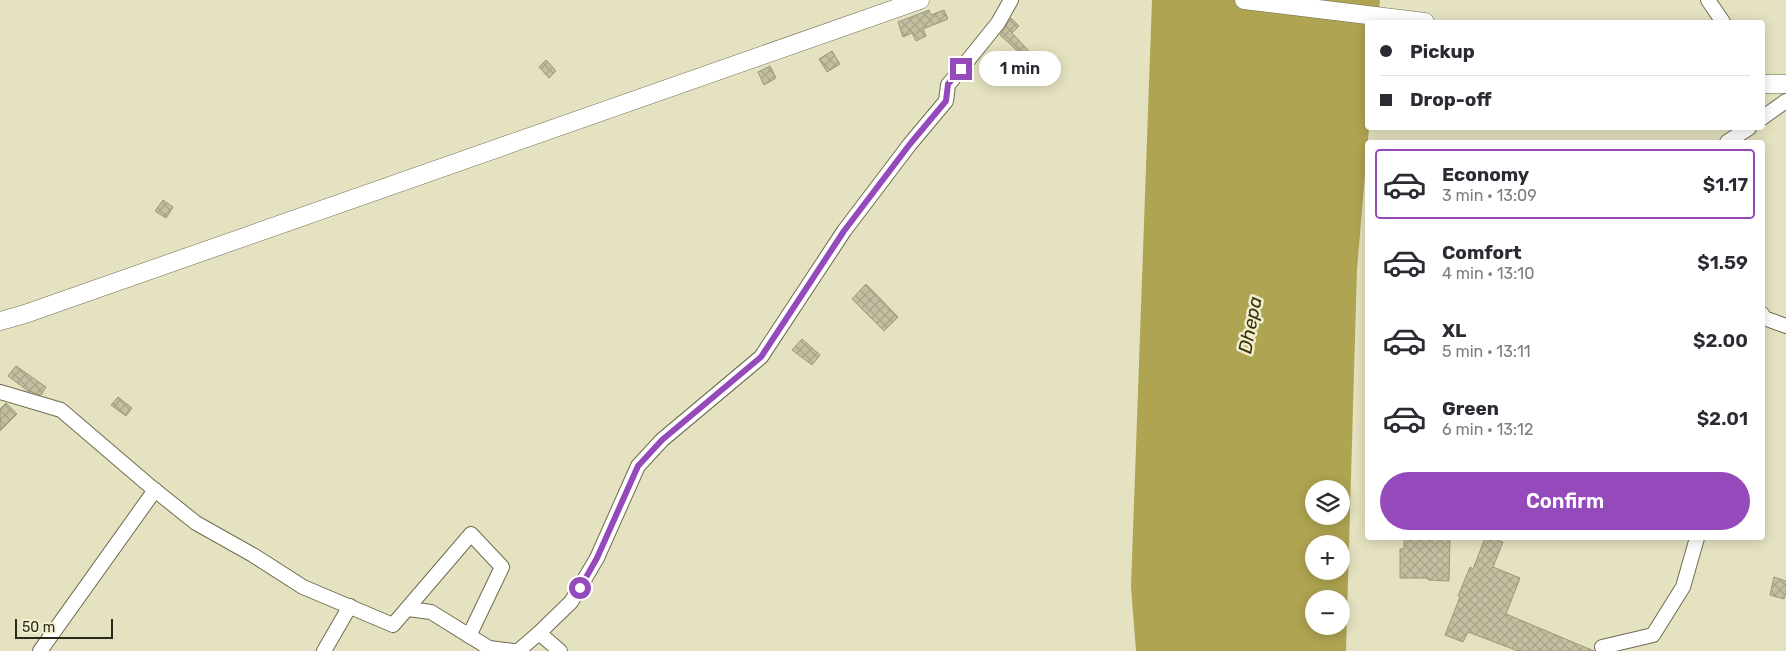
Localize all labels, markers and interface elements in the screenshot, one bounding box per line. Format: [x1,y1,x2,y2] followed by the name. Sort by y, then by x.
[1410,40,1475,63] text: Pickup
[978,52,1061,86] callout: 1 min
[950,58,972,80] route end
[1000,59,1040,78] text: 1 min
[1410,88,1492,111] text: Drop-off
[1382,162,1427,207] icon: car
[1442,163,1529,186] text: Economy
[1703,173,1748,196] text: $1.17
[1442,186,1537,205] text: 3 min · 13:09
[1382,240,1427,285] icon: car
[1442,241,1522,264] text: Comfort
[1697,251,1748,274] text: $1.59
[1442,264,1534,283] text: 4 min · 13:10
[1233,294,1267,356] water label: Dhepa
[1382,318,1427,363] icon: car
[1442,319,1466,342] text: XL
[1693,329,1748,352] text: $2.00
[1442,342,1531,361] text: 5 min · 13:11
[1382,396,1427,441] icon: car
[1442,397,1499,420] text: Green
[1697,407,1748,430] text: $2.01
[1442,420,1533,439] text: 6 min · 13:12
[1380,472,1750,530] button: Confirm
[1305,480,1350,635] map controls
[1305,480,1350,525] button: layers
[1305,535,1350,580] button: +
[569,577,591,599] route start
[1305,590,1350,635] button: −
[15,616,112,639] scale bar
[22,619,55,636] text: 50 m

